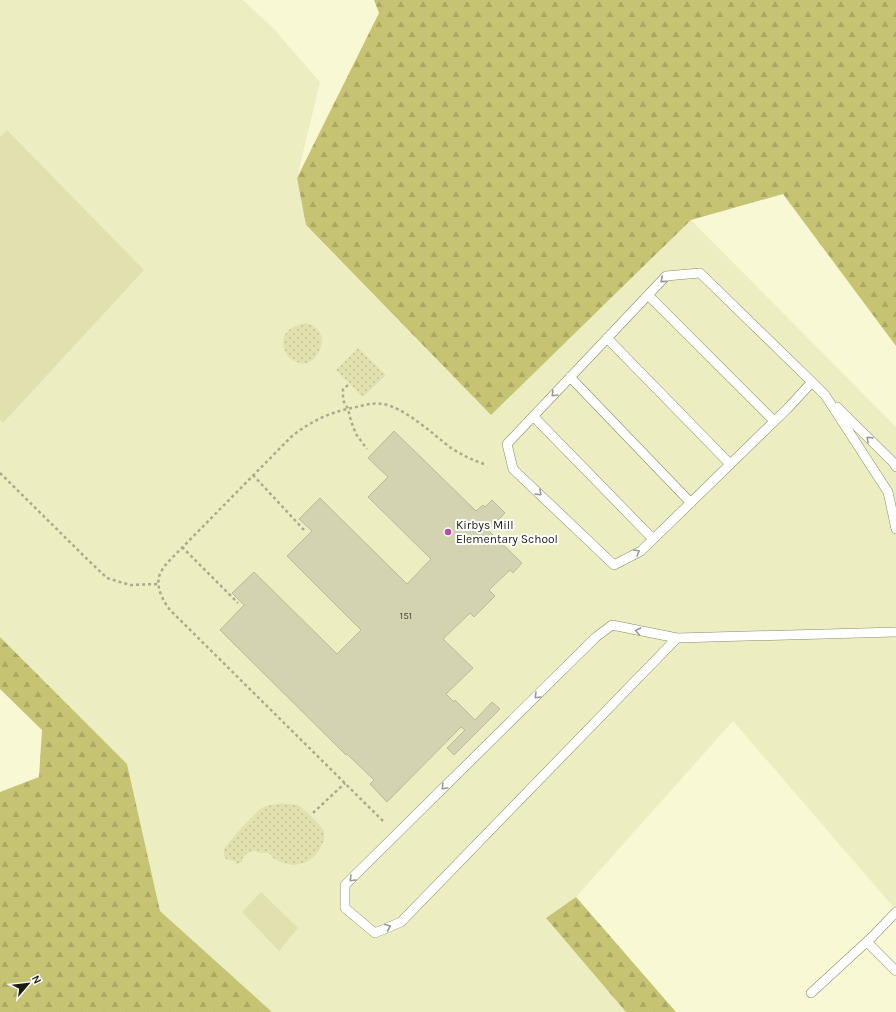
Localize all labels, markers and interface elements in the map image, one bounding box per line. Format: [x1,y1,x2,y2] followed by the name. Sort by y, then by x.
[660,275,668,282] one-way arrow
[551,389,559,397] one-way arrow
[866,436,874,443] one-way arrow
[534,488,542,496] one-way arrow
[456,518,558,546] place label: Kirbys Mill Elementary School
[443,527,453,537] marker: Kirbys Mill Elementary School
[633,550,640,557] one-way arrow
[400,610,412,622] house number: 151
[635,627,641,635] one-way arrow
[534,691,542,699] one-way arrow
[441,782,449,790] one-way arrow
[349,874,357,882] one-way arrow
[384,924,391,932] one-way arrow
[8,964,48,1004] north arrow
[29,973,44,986] text: N

